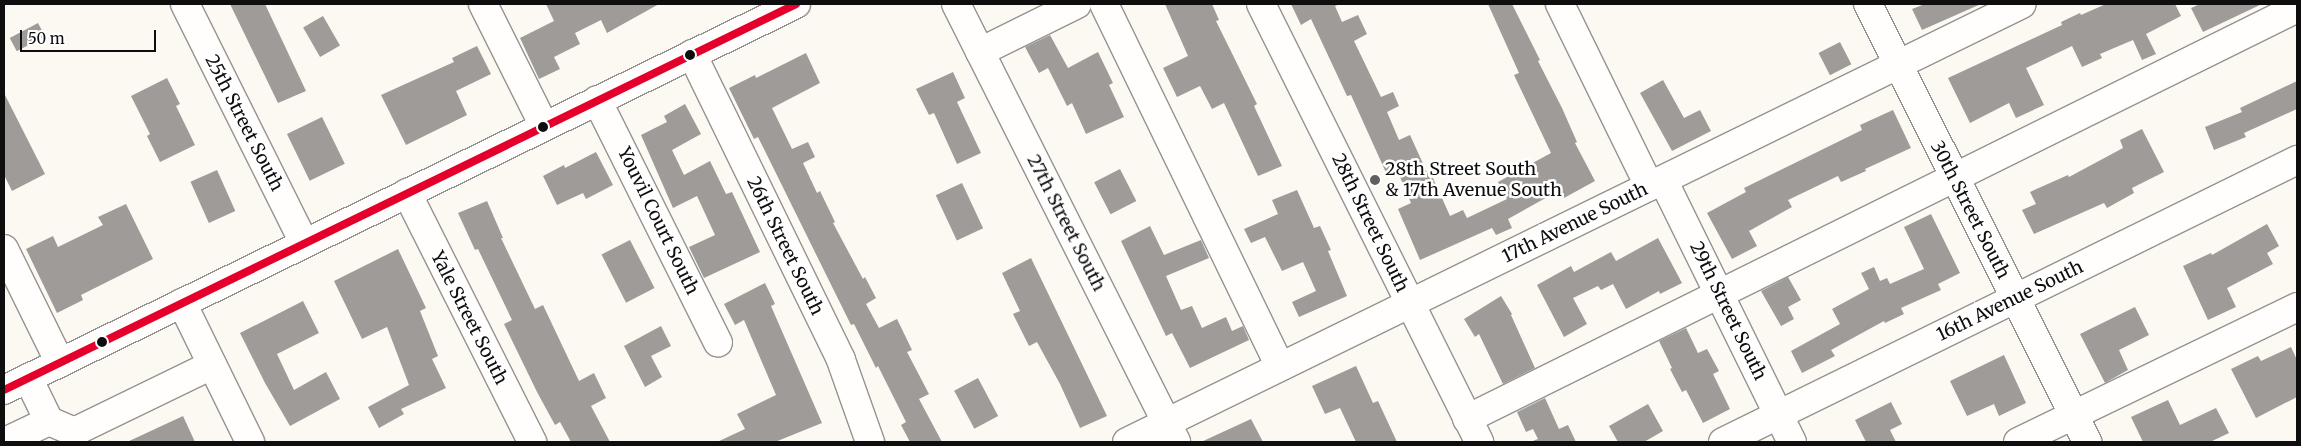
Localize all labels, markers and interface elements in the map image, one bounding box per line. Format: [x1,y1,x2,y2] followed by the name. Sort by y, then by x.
[22,20,159,52] scale bar
[28,29,65,48] text: 50 m
[685,50,695,60] unlabelled marker
[200,51,288,195] street label: 25th Street South
[538,122,548,132] unlabelled marker
[1926,137,2014,283] street label: 30th Street South
[613,144,703,298] street label: Youvil Court South
[1327,150,1413,296] street label: 28th Street South
[1022,151,1110,295] street label: 27th Street South
[1385,159,1562,202] place label: 28th Street South & 17th Avenue South
[742,173,828,319] street label: 26th Street South
[1369,174,1381,186] marker: 28th Street South & 17th Avenue South
[1499,178,1651,268] street label: 17th Avenue South
[1685,238,1771,384] street label: 29th Street South
[426,248,512,388] street label: Yale Street South
[1933,256,2087,346] street label: 16th Avenue South
[97,337,107,347] unlabelled marker

